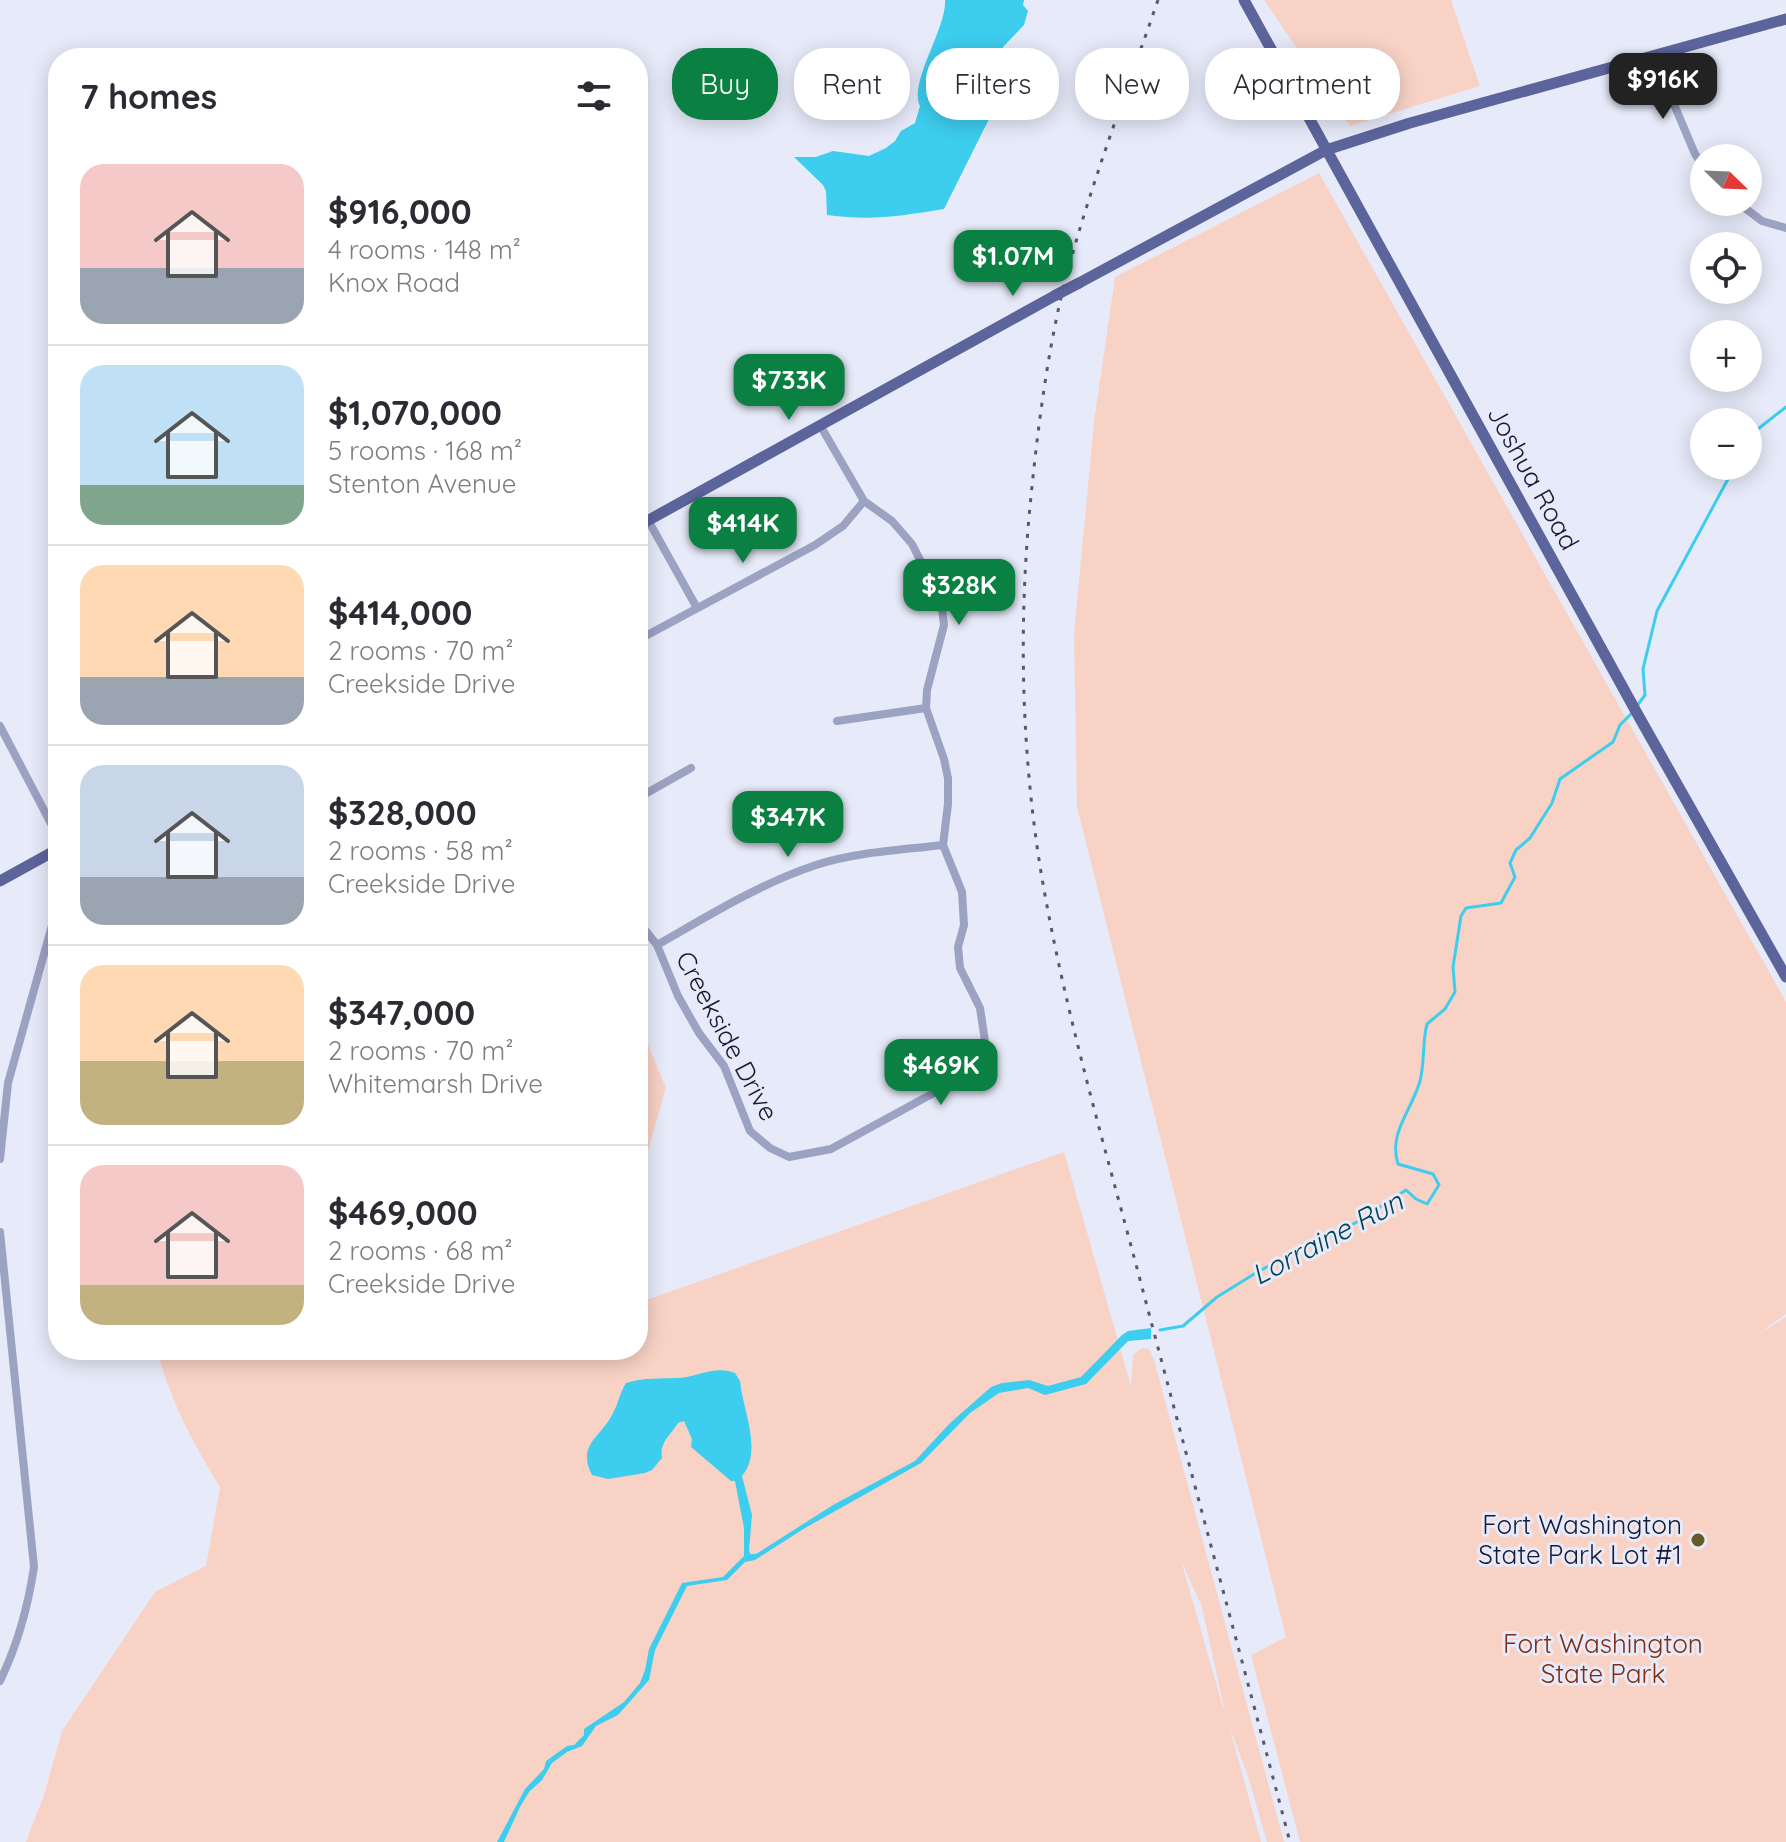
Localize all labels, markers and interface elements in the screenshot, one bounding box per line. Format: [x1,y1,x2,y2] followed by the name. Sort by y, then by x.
[672,48,778,120] chip: Buy
[794,48,910,120] chip: Rent
[926,48,1059,120] chip: Filters
[1075,48,1189,120] chip: New
[1205,48,1400,120] chip: Apartment
[1607,53,1719,121] pin: $916K
[1627,62,1699,95] text: $916K
[572,74,616,118] icon: filters
[80,75,217,118] text: 7 homes
[1690,144,1762,216] north arrow
[1690,144,1762,480] map controls
[328,190,472,233] text: $916,000
[144,196,240,292] icon: home
[948,230,1078,298] pin: $1.07M
[1690,232,1762,304] button: locate
[328,233,521,266] text: 4 rooms · 148 m²
[972,239,1054,272] text: $1.07M
[328,266,460,299] text: Knox Road
[1690,320,1762,392] button: +
[733,354,845,422] pin: $733K
[752,363,826,396] text: $733K
[328,391,502,434] text: $1,070,000
[144,397,240,493] icon: home
[1480,400,1587,556] street label: Joshua Road
[1690,408,1762,480] button: −
[328,434,522,467] text: 5 rooms · 168 m²
[328,467,516,500] text: Stenton Avenue
[687,497,799,565] pin: $414K
[707,506,779,539] text: $414K
[903,559,1015,627] pin: $328K
[921,568,997,601] text: $328K
[328,591,472,634] text: $414,000
[144,597,240,693] icon: home
[328,634,513,667] text: 2 rooms · 70 m²
[328,667,515,700] text: Creekside Drive
[328,791,477,834] text: $328,000
[732,791,844,859] pin: $347K
[144,797,240,893] icon: home
[750,800,826,833] text: $347K
[328,834,513,867] text: 2 rooms · 58 m²
[328,867,515,900] text: Creekside Drive
[669,945,786,1126] street label: Creekside Drive
[328,991,475,1034] text: $347,000
[144,997,240,1093] icon: home
[328,1034,513,1067] text: 2 rooms · 70 m²
[885,1039,997,1107] pin: $469K
[903,1048,980,1081] text: $469K
[328,1067,543,1100] text: Whitemarsh Drive
[1245,1183,1409,1292] water label: Lorraine Run
[328,1191,478,1234] text: $469,000
[144,1197,240,1293] icon: home
[328,1234,513,1267] text: 2 rooms · 68 m²
[328,1267,515,1300] text: Creekside Drive
[1478,1508,1682,1571] place label: Fort Washington State Park Lot #1
[1689,1531,1707,1549] marker: Fort Washington State Park Lot #1
[1503,1627,1703,1690] park label: Fort Washington State Park

